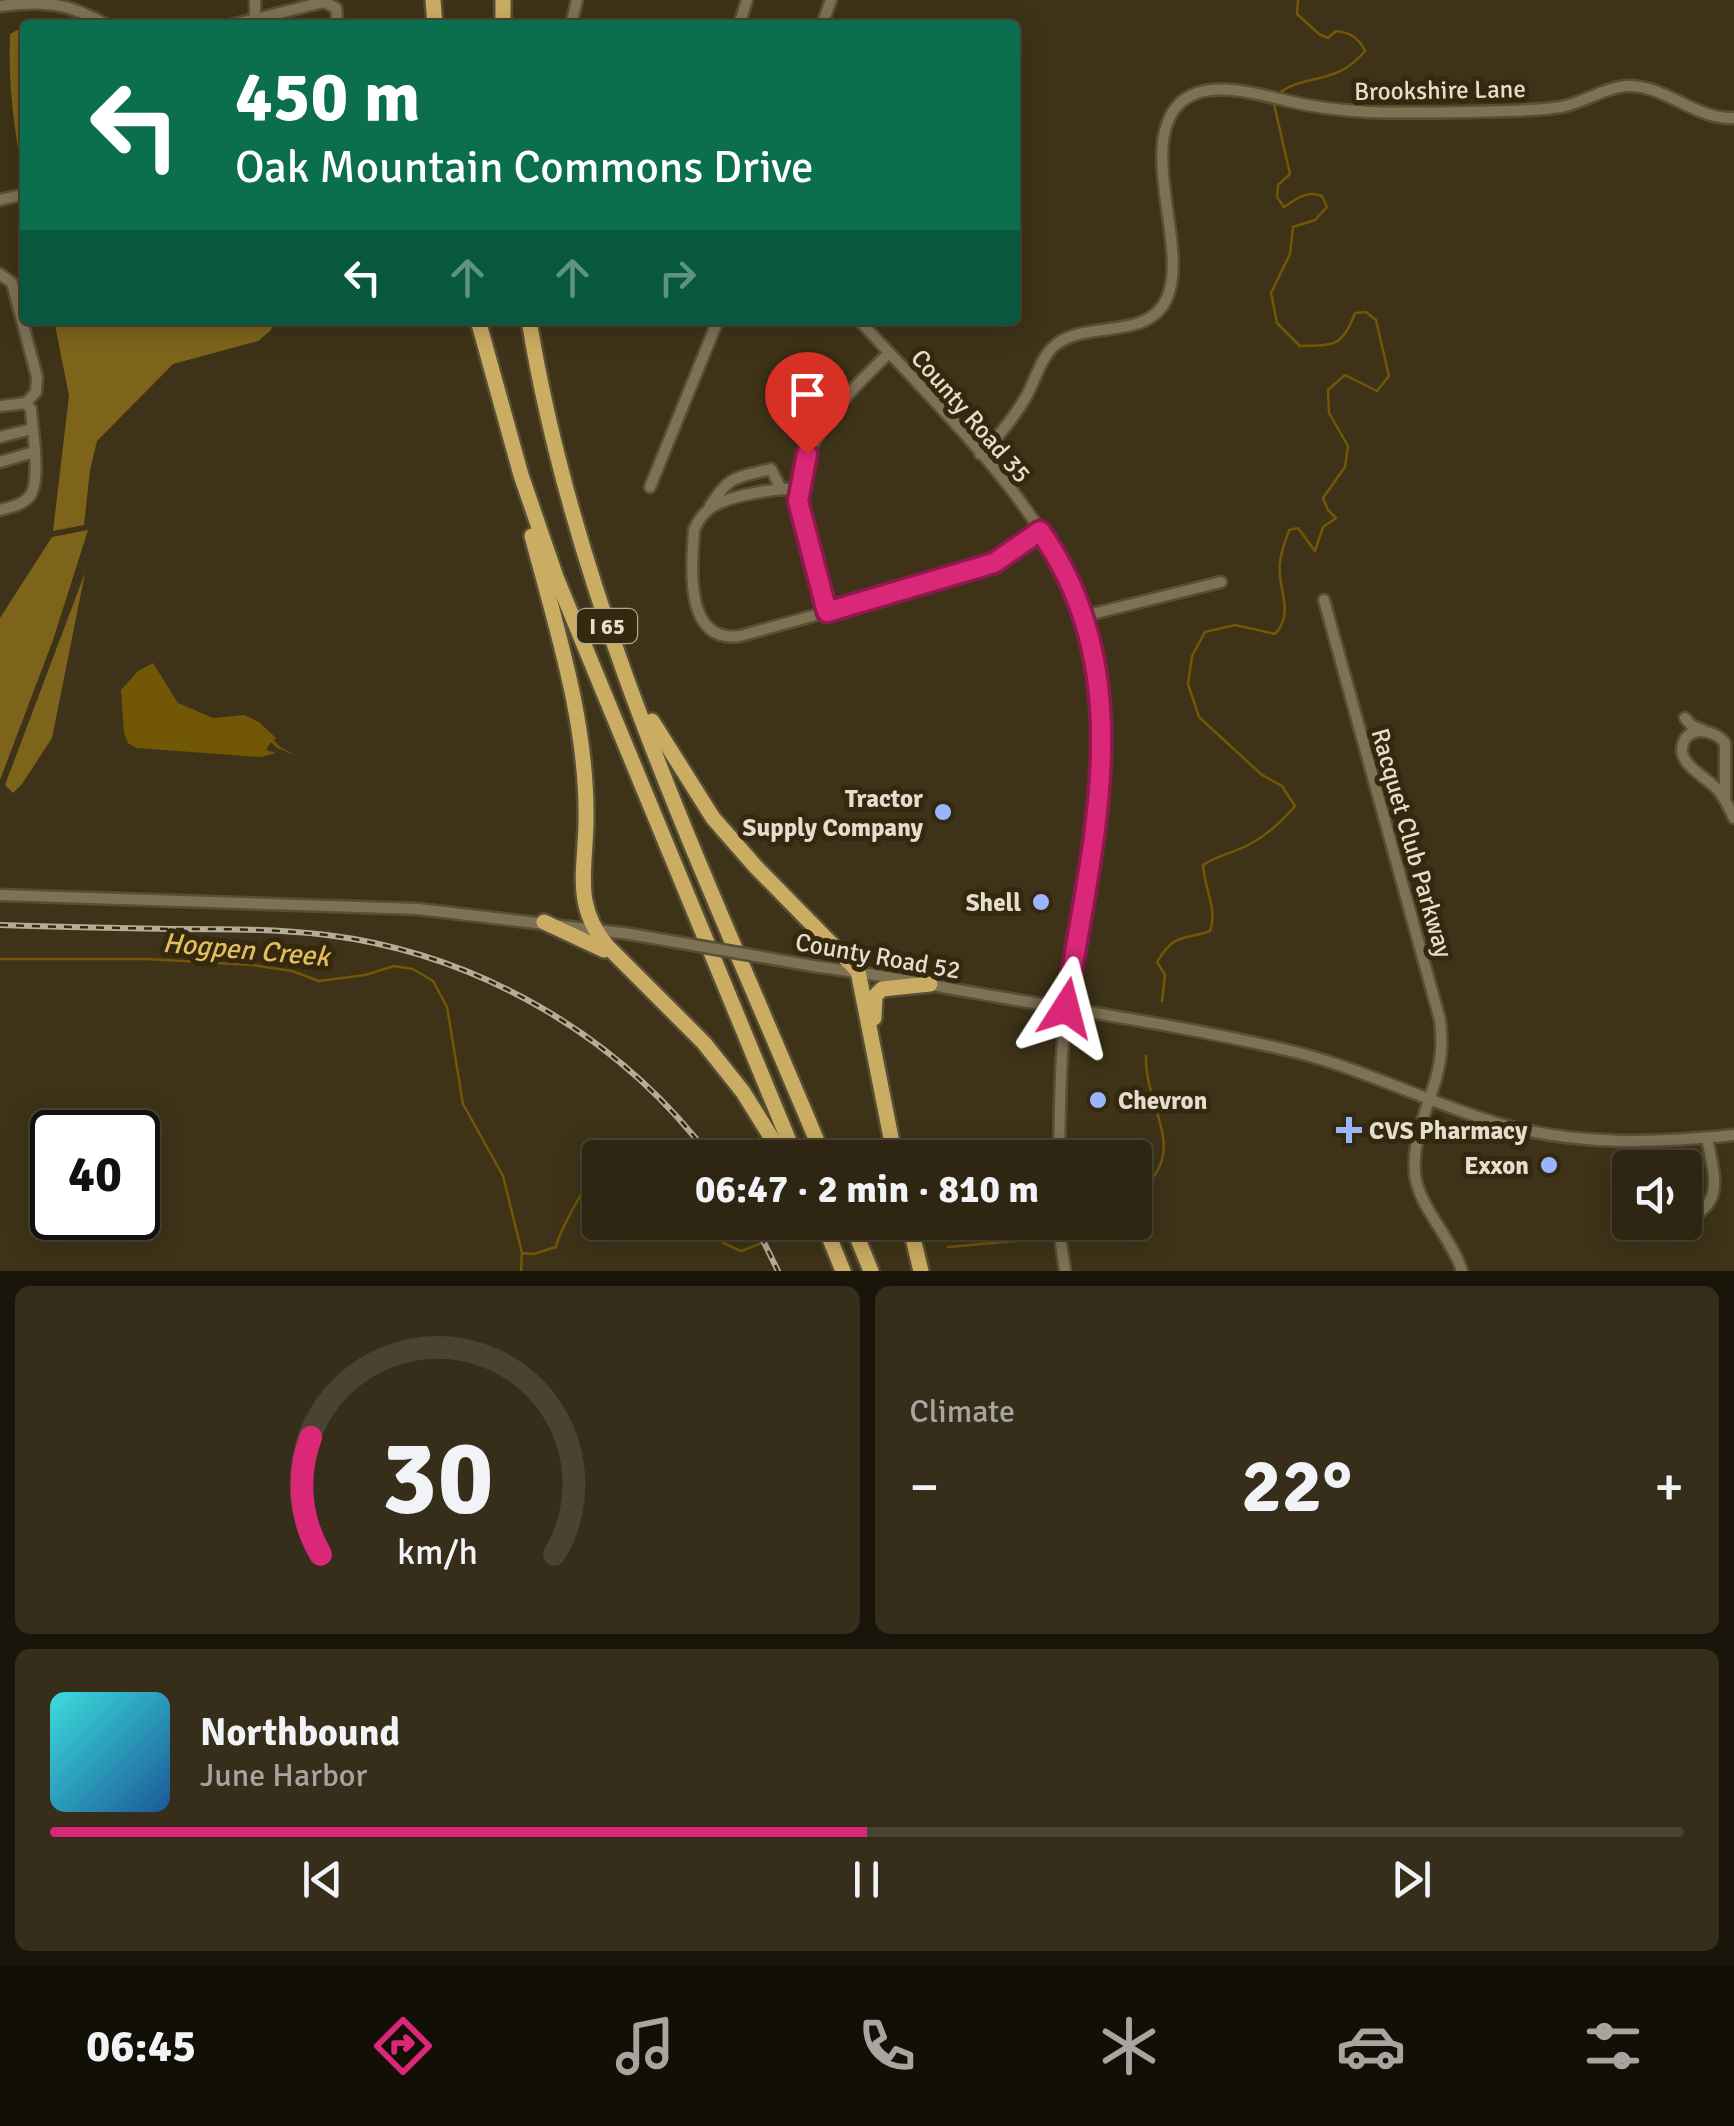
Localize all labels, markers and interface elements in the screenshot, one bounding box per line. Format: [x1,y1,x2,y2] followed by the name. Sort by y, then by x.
[235,54,420,140] text: 450 m
[70,60,200,190] icon: left
[1354,73,1526,107] street label: Brookshire Lane
[235,140,814,195] text: Oak Mountain Commons Drive
[335,250,390,305] icon: left
[440,250,495,305] icon: ahead
[545,250,600,305] icon: ahead
[650,250,705,305] icon: right
[904,343,1038,489] street label: County Road 35
[765,352,850,455] pin
[780,367,835,422] icon: arrive
[577,609,637,643] road number: I 65
[1364,725,1460,962] street label: Racquet Club Parkway
[743,783,924,843] place label: Tractor Supply Company
[932,801,954,823] marker: Tractor Supply Company
[966,887,1021,918] place label: Shell
[1030,891,1052,913] marker: Shell
[161,926,334,974] water label: Hogpen Creek
[793,926,963,986] street label: County Road 52
[1014,956,1118,1060] position arrow
[1118,1085,1207,1116] place label: Chevron
[1087,1089,1109,1111] marker: Chevron
[30,1110,160,1240] speed limit sign: 40
[1369,1115,1528,1146] place label: CVS Pharmacy
[1338,1119,1360,1141] marker: CVS Pharmacy
[1464,1150,1529,1181] place label: Exxon
[1612,1150,1702,1240] map controls
[1612,1150,1702,1240] button: sound
[1538,1154,1560,1176] marker: Exxon
[695,1166,1039,1213] text: 06:47 · 2 min · 810 m
[910,1392,1015,1431] text: Climate
[381,1414,493,1542] text: 30
[1241,1440,1352,1533] text: 22°
[910,1453,939,1521] text: −
[1654,1453,1684,1521] text: +
[397,1530,478,1574] text: km/h
[200,1709,400,1756] text: Northbound
[200,1756,367,1795] text: June Harbor
[295,1852,350,1907] icon: previous
[839,1852,894,1907] icon: pause
[1384,1852,1439,1907] icon: next
[368,2011,438,2081] icon: directions
[610,2011,680,2081] icon: music
[852,2011,922,2081] icon: phone
[1094,2011,1164,2081] icon: climate
[1336,2011,1406,2081] icon: car
[1578,2011,1648,2081] icon: filters
[86,2019,196,2074] text: 06:45

